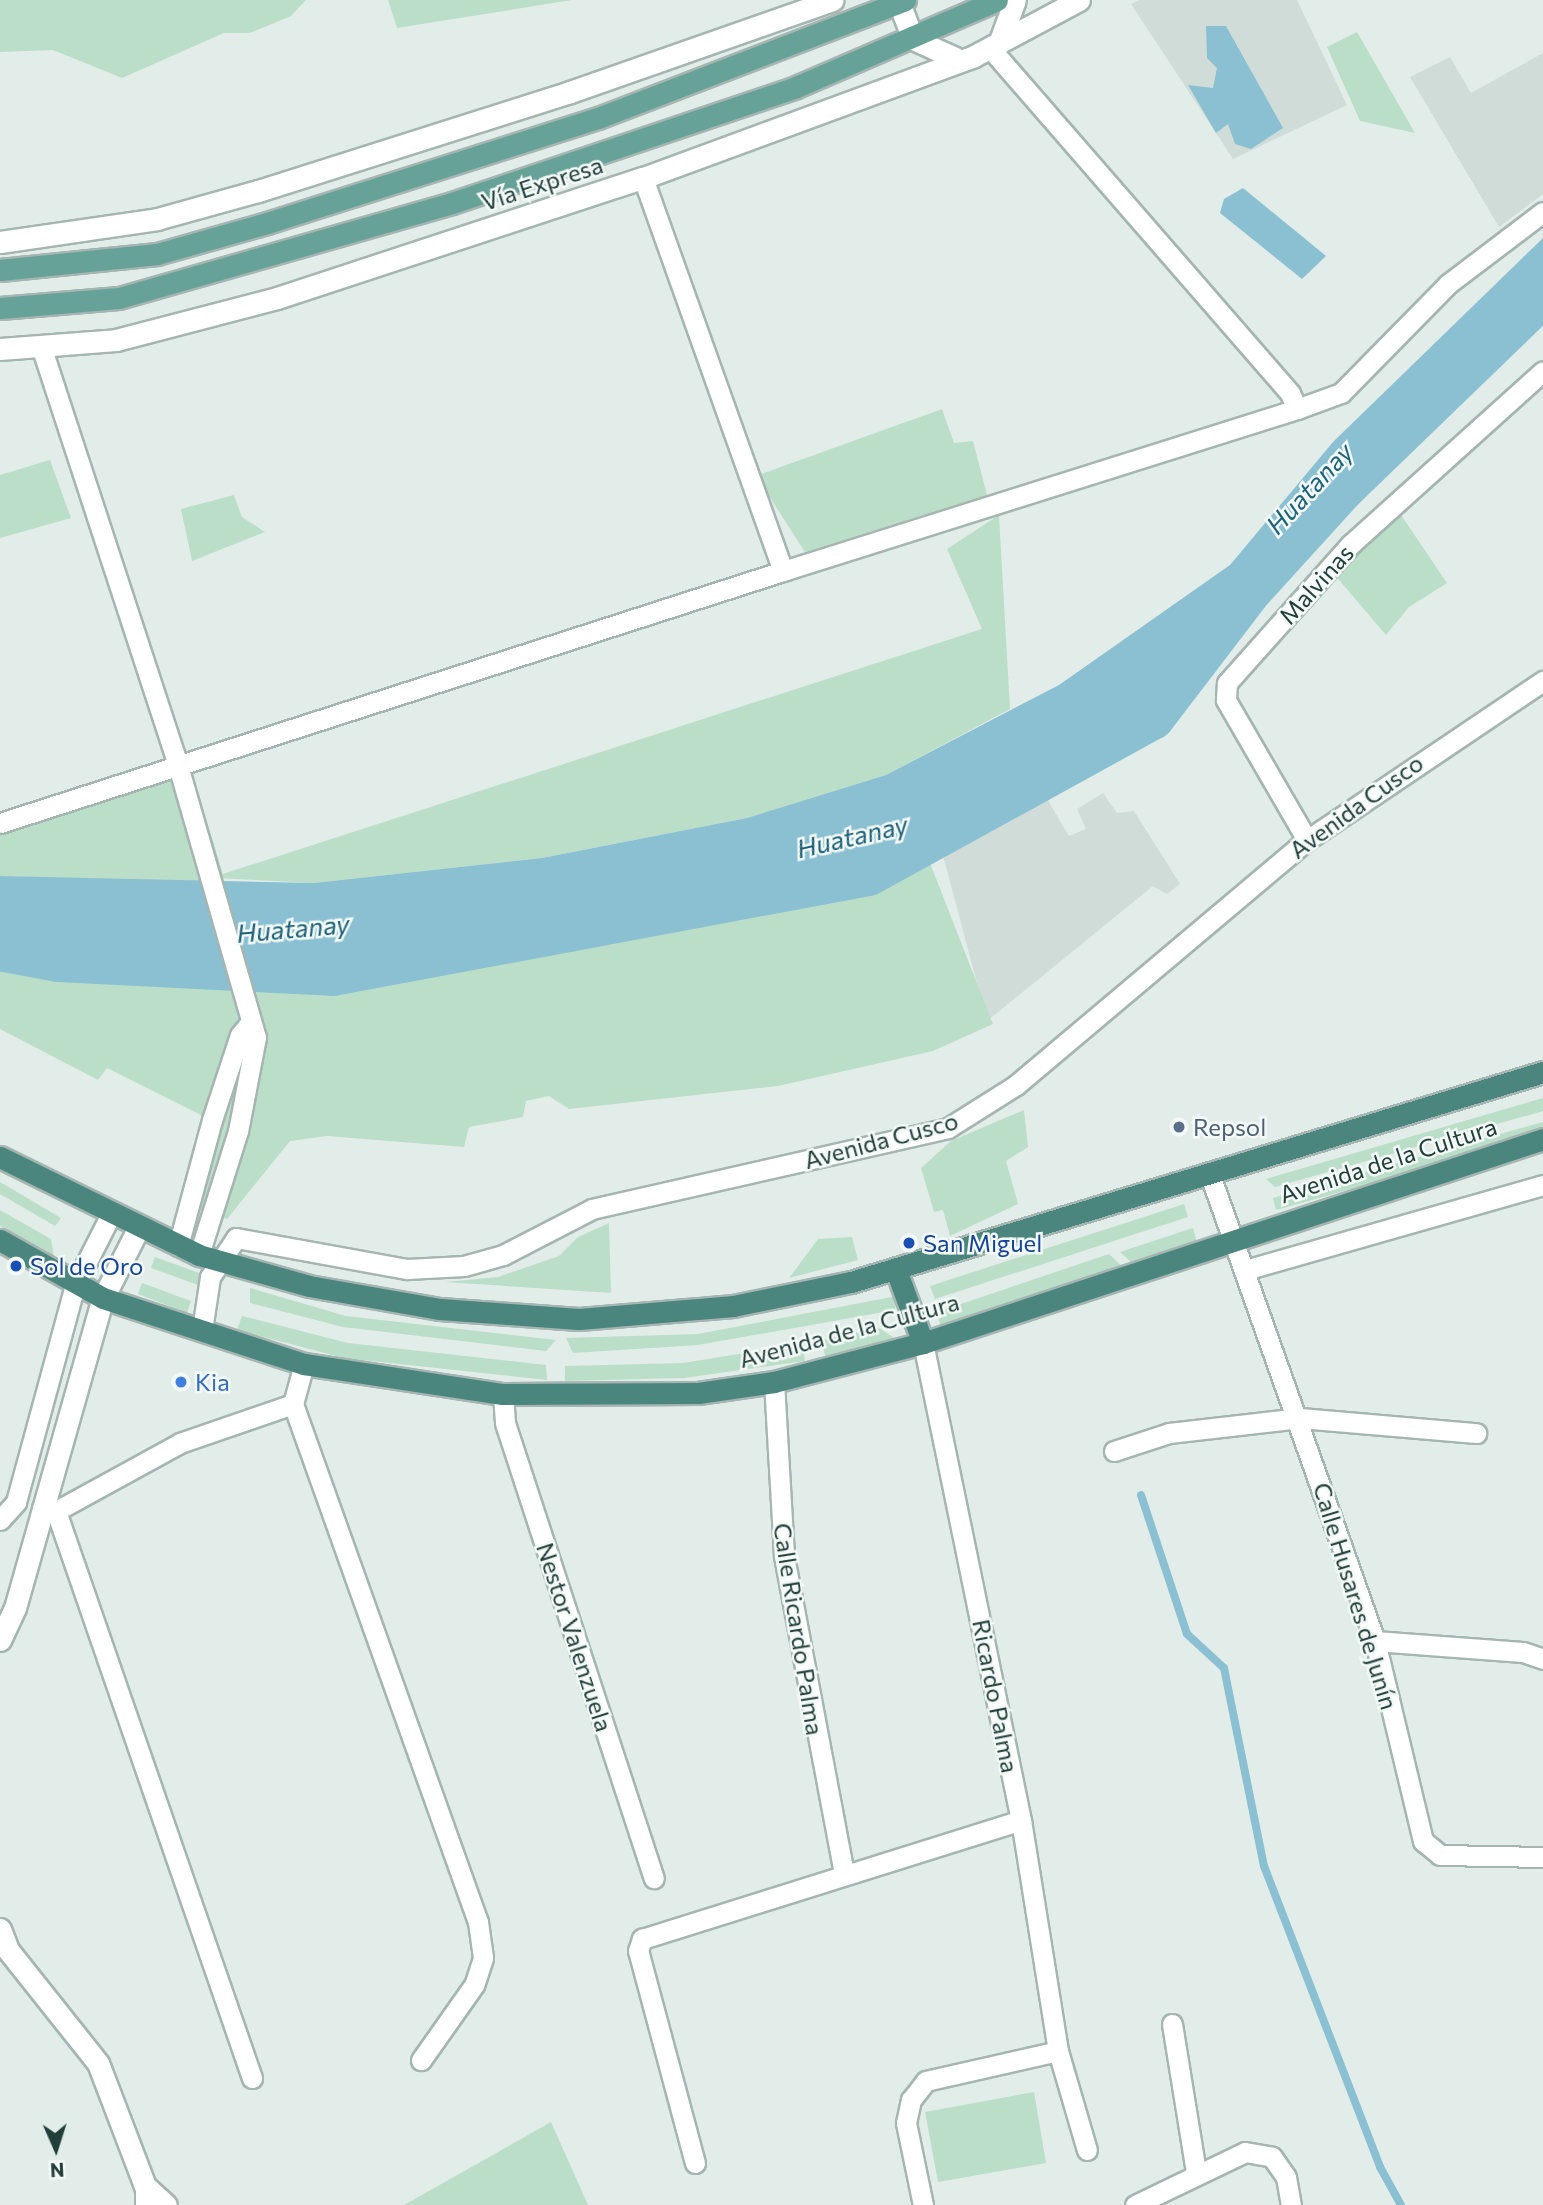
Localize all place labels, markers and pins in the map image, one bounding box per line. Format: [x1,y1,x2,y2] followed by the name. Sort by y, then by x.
[1193,1113,1266,1141] place label: Repsol
[1171,1119,1187,1135] marker: Repsol
[923,1229,1042,1257] place label: San Miguel
[901,1235,917,1251] marker: San Miguel
[30,1252,143,1280] place label: Sol de Oro
[8,1258,24,1274] marker: Sol de Oro
[195,1368,230,1396] place label: Kia
[173,1374,189,1390] marker: Kia

